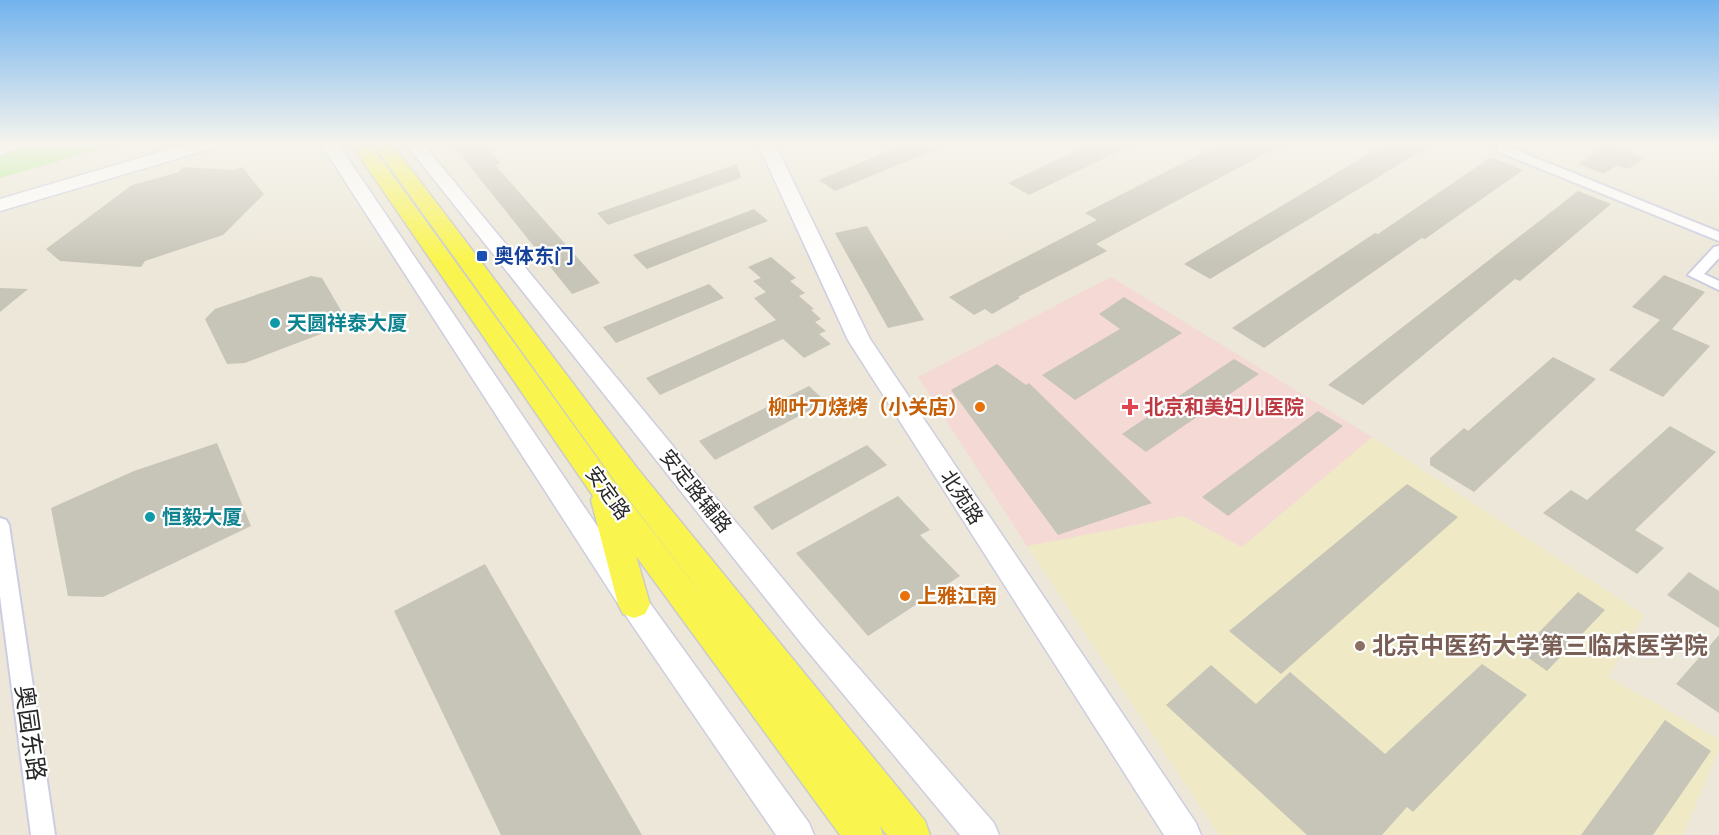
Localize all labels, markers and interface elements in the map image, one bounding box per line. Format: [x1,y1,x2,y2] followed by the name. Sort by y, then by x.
[494,244,574,268] place label: 奥体东门
[475,249,489,263] marker: 奥体东门
[287,311,407,335] place label: 天圆祥泰大厦
[268,316,282,330] marker: 天圆祥泰大厦
[768,395,968,419] place label: 柳叶刀烧烤（小关店）
[1144,395,1304,419] place label: 北京和美妇儿医院
[1121,398,1139,416] marker: 北京和美妇儿医院
[973,400,987,414] marker: 柳叶刀烧烤（小关店）
[655,445,737,537] street label: 安定路辅路
[581,462,635,524] street label: 安定路
[936,465,988,529] street label: 北苑路
[162,505,242,529] place label: 恒毅大厦
[143,510,157,524] marker: 恒毅大厦
[917,584,997,608] place label: 上雅江南
[898,589,912,603] marker: 上雅江南
[1372,631,1708,659] place label: 北京中医药大学第三临床医学院
[1353,639,1367,653] marker: 北京中医药大学第三临床医学院
[10,683,52,782] street label: 奥园东路

